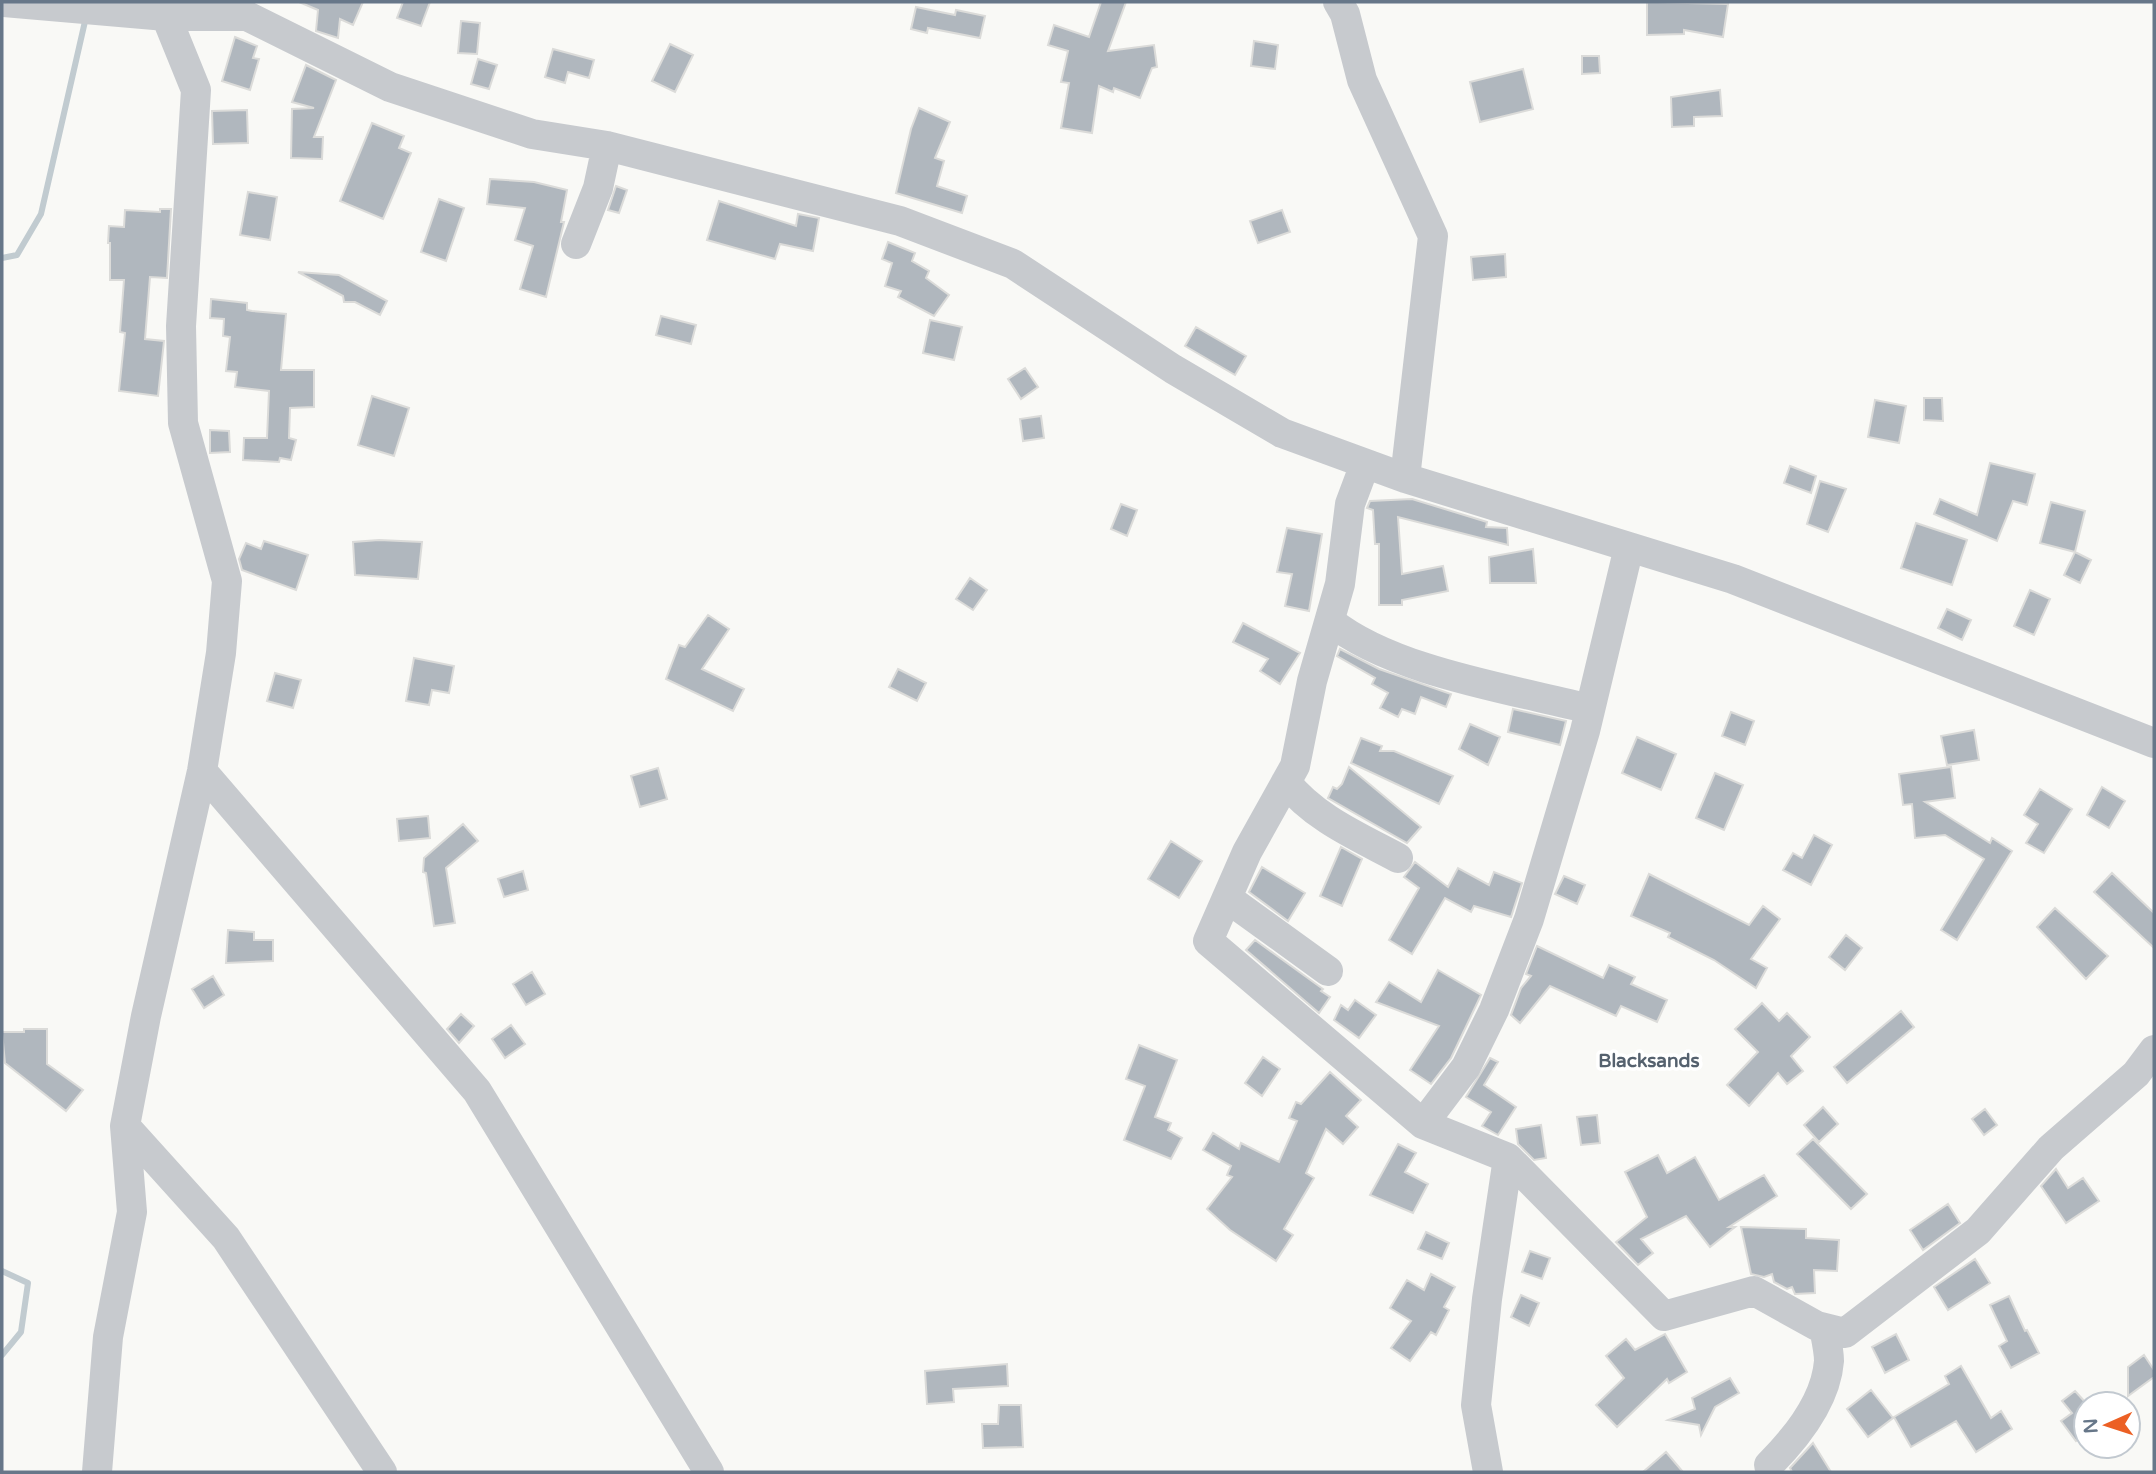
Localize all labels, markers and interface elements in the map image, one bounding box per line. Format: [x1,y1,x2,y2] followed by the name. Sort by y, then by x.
[1598,1050,1700,1072] district label: Blacksands
[2072,1390,2142,1460] north arrow
[2080,1418,2102,1434] text: N

